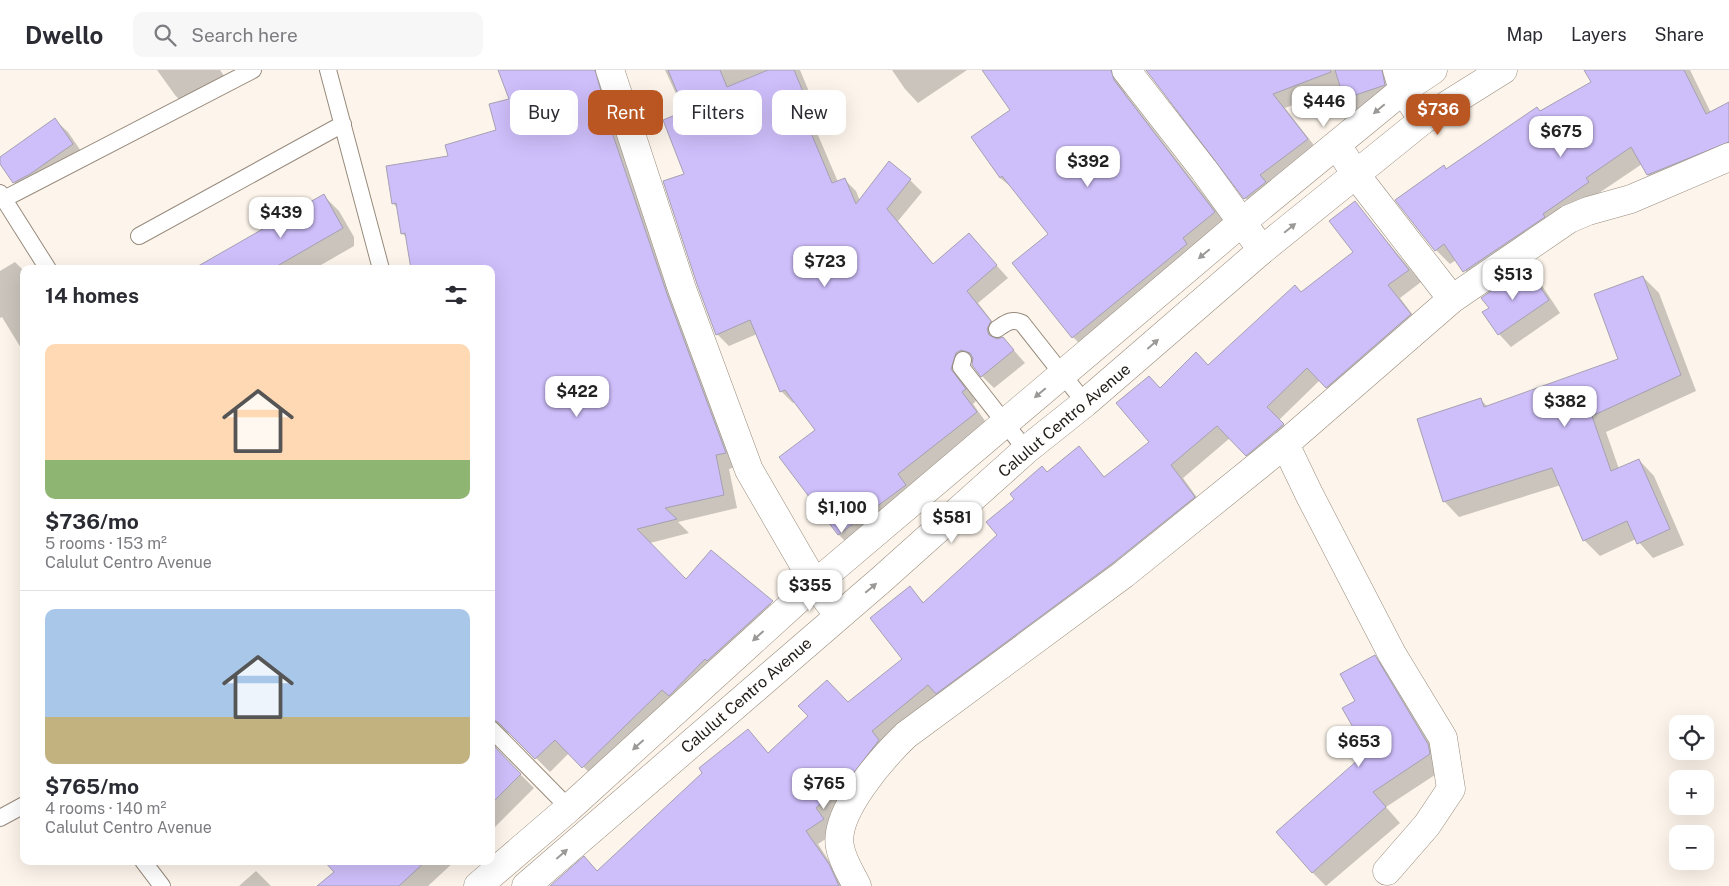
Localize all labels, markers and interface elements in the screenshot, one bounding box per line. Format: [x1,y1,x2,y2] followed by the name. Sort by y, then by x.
[133,12,483,57] search box
[25,21,103,49] text: Dwello
[151,21,179,49] icon: search
[191,24,298,46] text: Search here
[1507,24,1543,45] text: Map
[1571,24,1627,45] text: Layers
[1655,24,1704,45] text: Share
[1294,85,1354,128] pin: $446
[510,90,578,135] chip: Buy
[588,90,663,135] chip: Rent
[673,90,762,135] chip: Filters
[772,90,846,135] chip: New
[1303,92,1345,111] text: $446
[1408,93,1468,136] pin: $736
[1417,100,1459,119] text: $736
[1374,103,1386,115] one-way arrow
[1531,116,1591,158] pin: $675
[1540,122,1582,141] text: $675
[1058,146,1118,188] pin: $392
[1067,152,1109,171] text: $392
[251,196,311,239] pin: $439
[260,203,302,222] text: $439
[1283,222,1296,233] one-way arrow
[795,246,855,288] pin: $723
[1198,248,1210,259] one-way arrow
[804,252,846,271] text: $723
[1483,258,1543,301] pin: $513
[1493,265,1533,284] text: $513
[442,281,470,309] icon: filters
[45,283,139,308] text: 14 homes
[1146,339,1159,350] one-way arrow
[994,359,1134,481] street label: Calulut Centro Avenue
[213,376,303,466] icon: home
[547,376,607,418] pin: $422
[556,382,598,401] text: $422
[1535,386,1595,428] pin: $382
[1033,387,1046,398] one-way arrow
[1544,392,1586,411] text: $382
[801,492,883,534] pin: $1,100
[817,498,867,517] text: $1,100
[922,502,982,544] pin: $581
[932,508,972,527] text: $581
[45,509,139,534] text: $736/mo
[45,534,167,553] text: 5 rooms · 153 m²
[45,553,212,572] text: Calulut Centro Avenue
[780,570,840,612] pin: $355
[788,576,832,595] text: $355
[865,583,877,594] one-way arrow
[752,630,764,642] one-way arrow
[677,633,816,757] street label: Calulut Centro Avenue
[213,642,303,732] icon: home
[1669,715,1714,870] map controls
[1669,715,1714,760] button: locate
[1329,726,1389,768] pin: $653
[1338,732,1380,751] text: $653
[631,740,644,751] one-way arrow
[794,768,854,810] pin: $765
[1669,770,1714,815] button: +
[45,774,139,799] text: $765/mo
[803,774,845,793] text: $765
[45,799,166,818] text: 4 rooms · 140 m²
[45,818,212,837] text: Calulut Centro Avenue
[1669,825,1714,870] button: −
[556,848,568,860] one-way arrow

